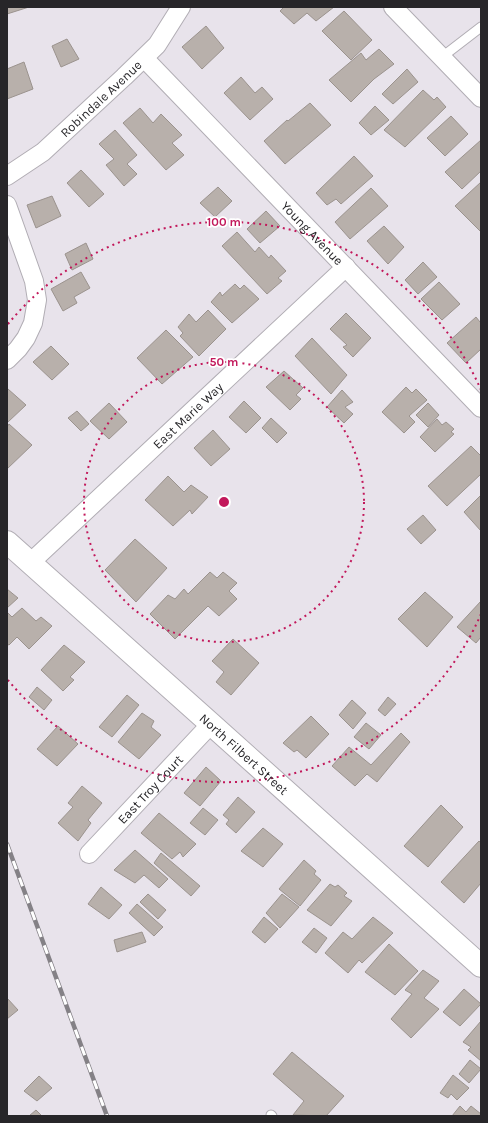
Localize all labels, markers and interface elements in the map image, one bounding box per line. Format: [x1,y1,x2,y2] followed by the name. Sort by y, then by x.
[57,57,145,140] street label: Robindale Avenue
[279,198,347,268] street label: Young Avenue
[207,215,241,229] text: 100 m
[210,355,239,369] text: 50 m
[150,379,226,452] street label: East Marie Way
[217,495,231,509] centre of rings
[197,710,292,797] street label: North Filbert Street
[114,752,186,826] street label: East Troy Court

